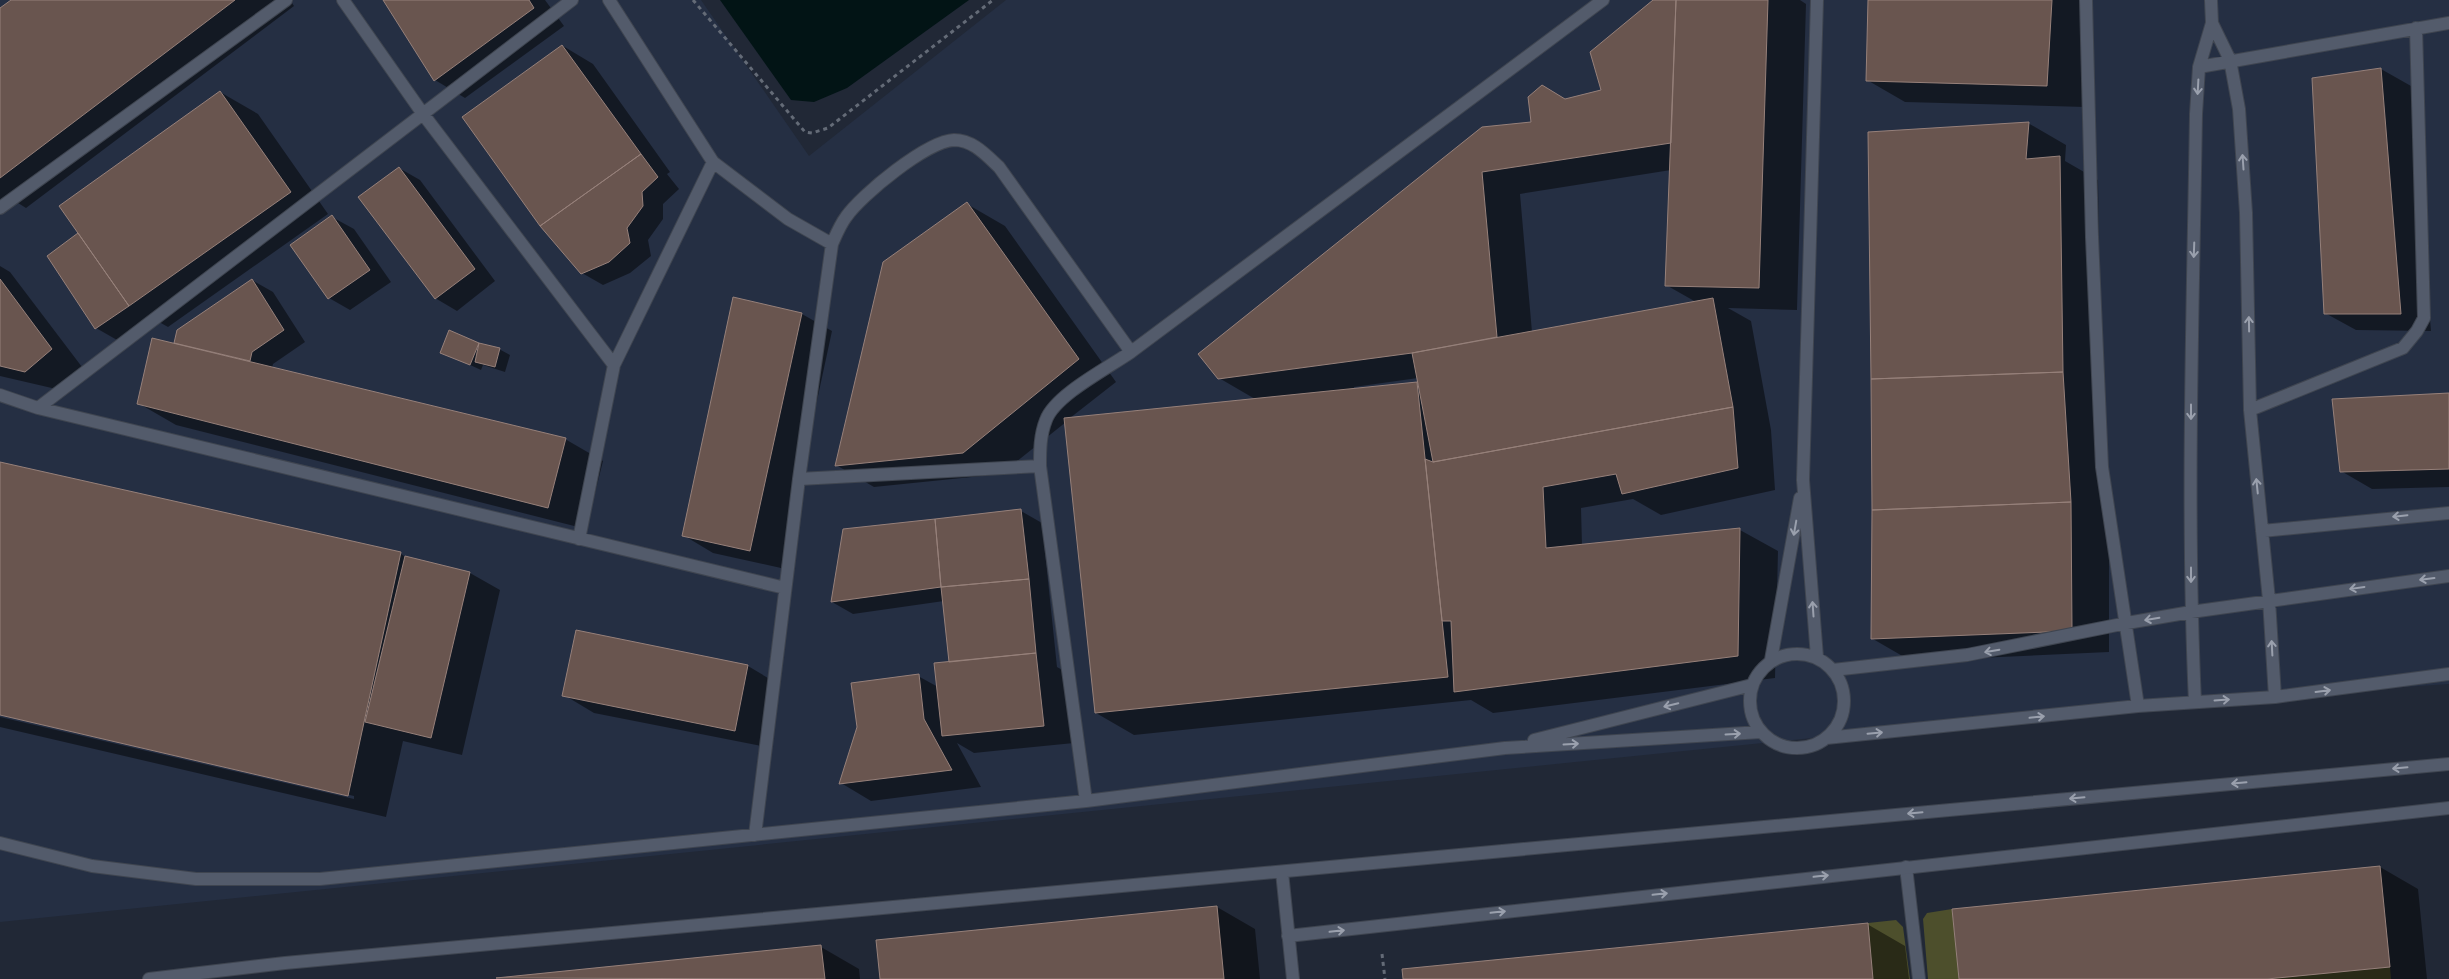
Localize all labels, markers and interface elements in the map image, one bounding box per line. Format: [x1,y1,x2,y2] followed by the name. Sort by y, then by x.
[2193,79,2202,95] one-way arrow
[2238,154,2247,170] one-way arrow
[2189,242,2198,258] one-way arrow
[2244,316,2254,332] one-way arrow
[2186,404,2196,420] one-way arrow
[2252,478,2262,494] one-way arrow
[2393,511,2409,521] one-way arrow
[1789,520,1799,536] one-way arrow
[2186,566,2196,582] one-way arrow
[2420,574,2436,584] one-way arrow
[2350,583,2366,593] one-way arrow
[1808,601,1818,617] one-way arrow
[2144,614,2160,624] one-way arrow
[2267,640,2276,656] one-way arrow
[1985,646,2001,656] one-way arrow
[2315,686,2331,696] one-way arrow
[2214,696,2230,705] one-way arrow
[1663,701,1679,710] one-way arrow
[2028,712,2044,722] one-way arrow
[1867,728,1883,738] one-way arrow
[1725,729,1741,738] one-way arrow
[1562,739,1578,748] one-way arrow
[2393,763,2409,773] one-way arrow
[2231,778,2247,788] one-way arrow
[2069,793,2085,803] one-way arrow
[1907,808,1923,818] one-way arrow
[1813,871,1829,881] one-way arrow
[1651,889,1667,899] one-way arrow
[1490,907,1506,917] one-way arrow
[1328,926,1344,936] one-way arrow

